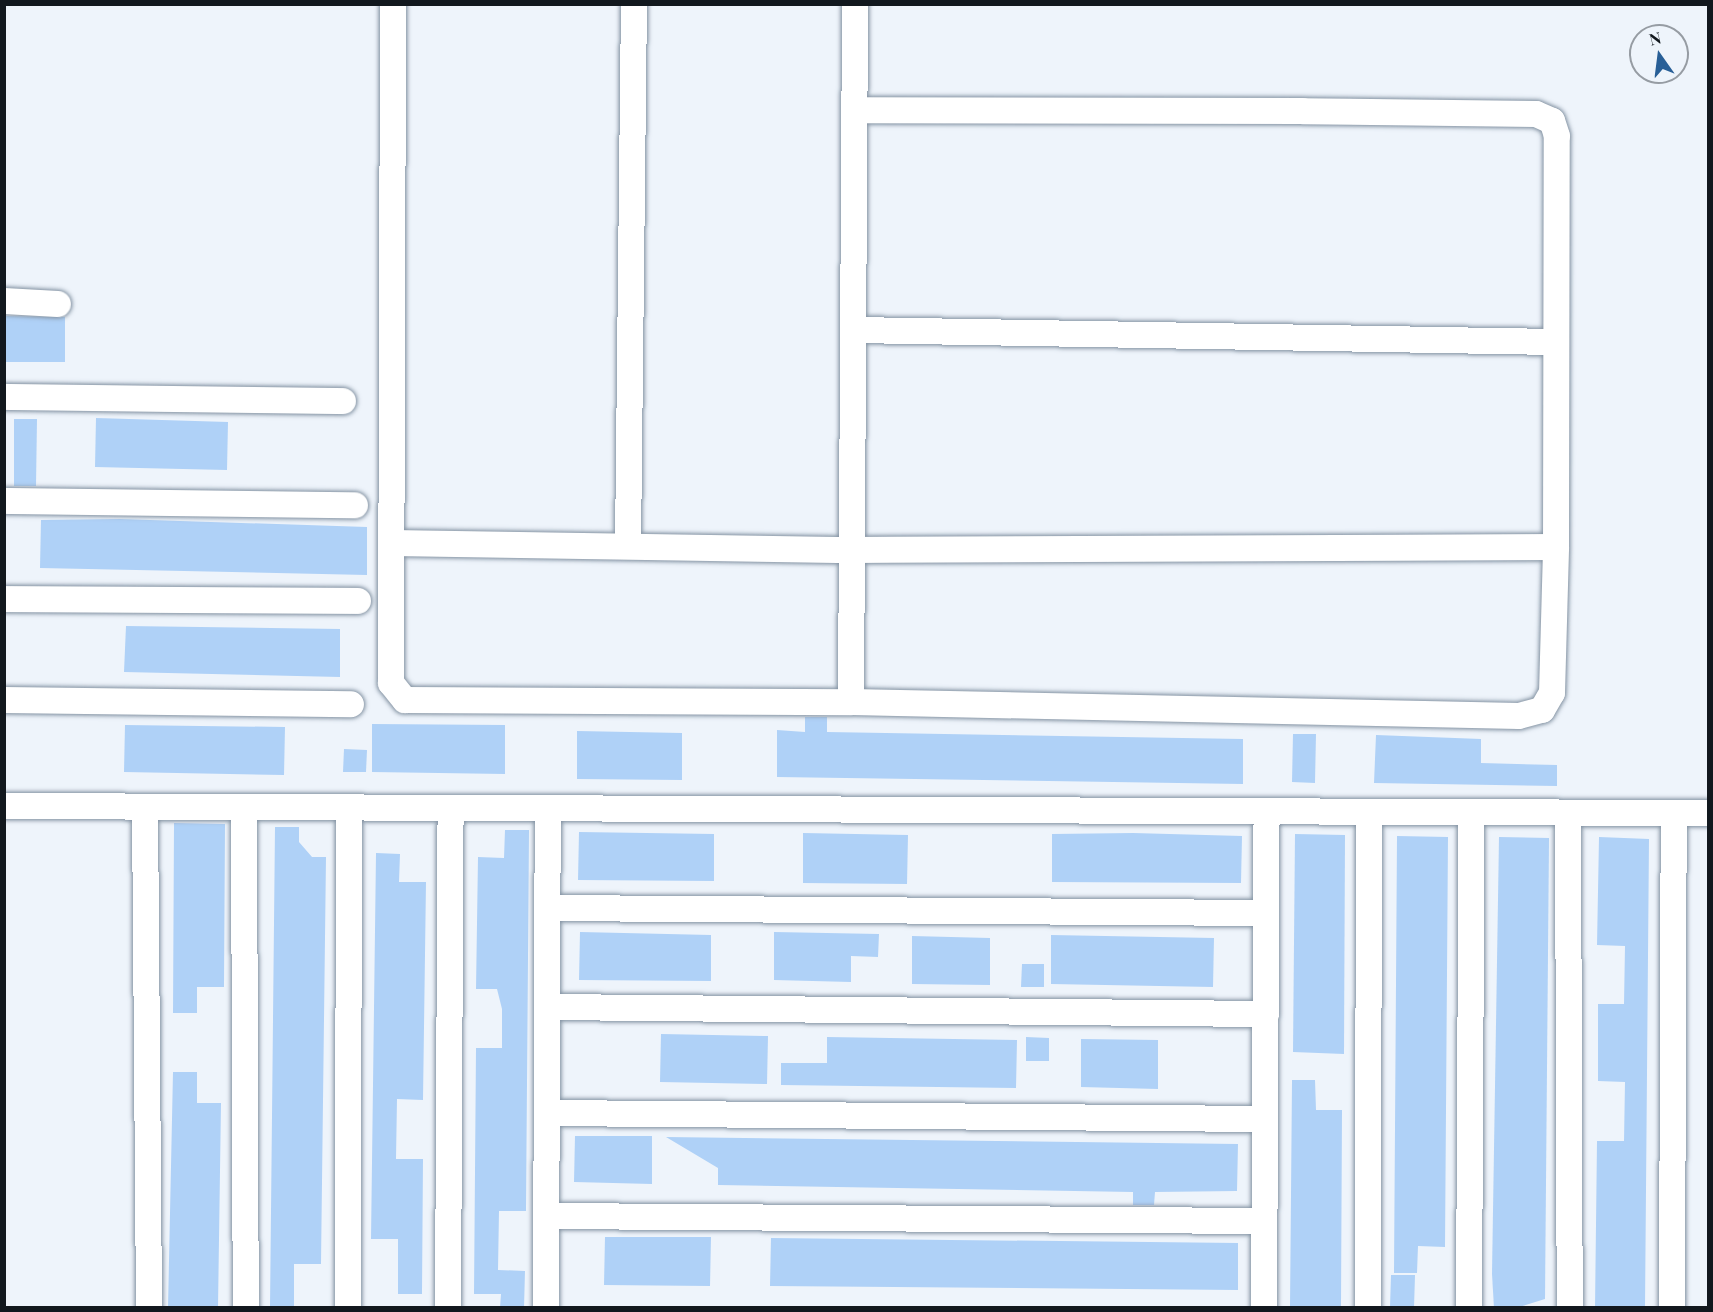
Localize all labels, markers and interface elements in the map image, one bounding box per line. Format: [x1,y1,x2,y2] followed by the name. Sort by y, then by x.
[1629,24,1689,84] north arrow
[1647,26,1663,50] text: N

